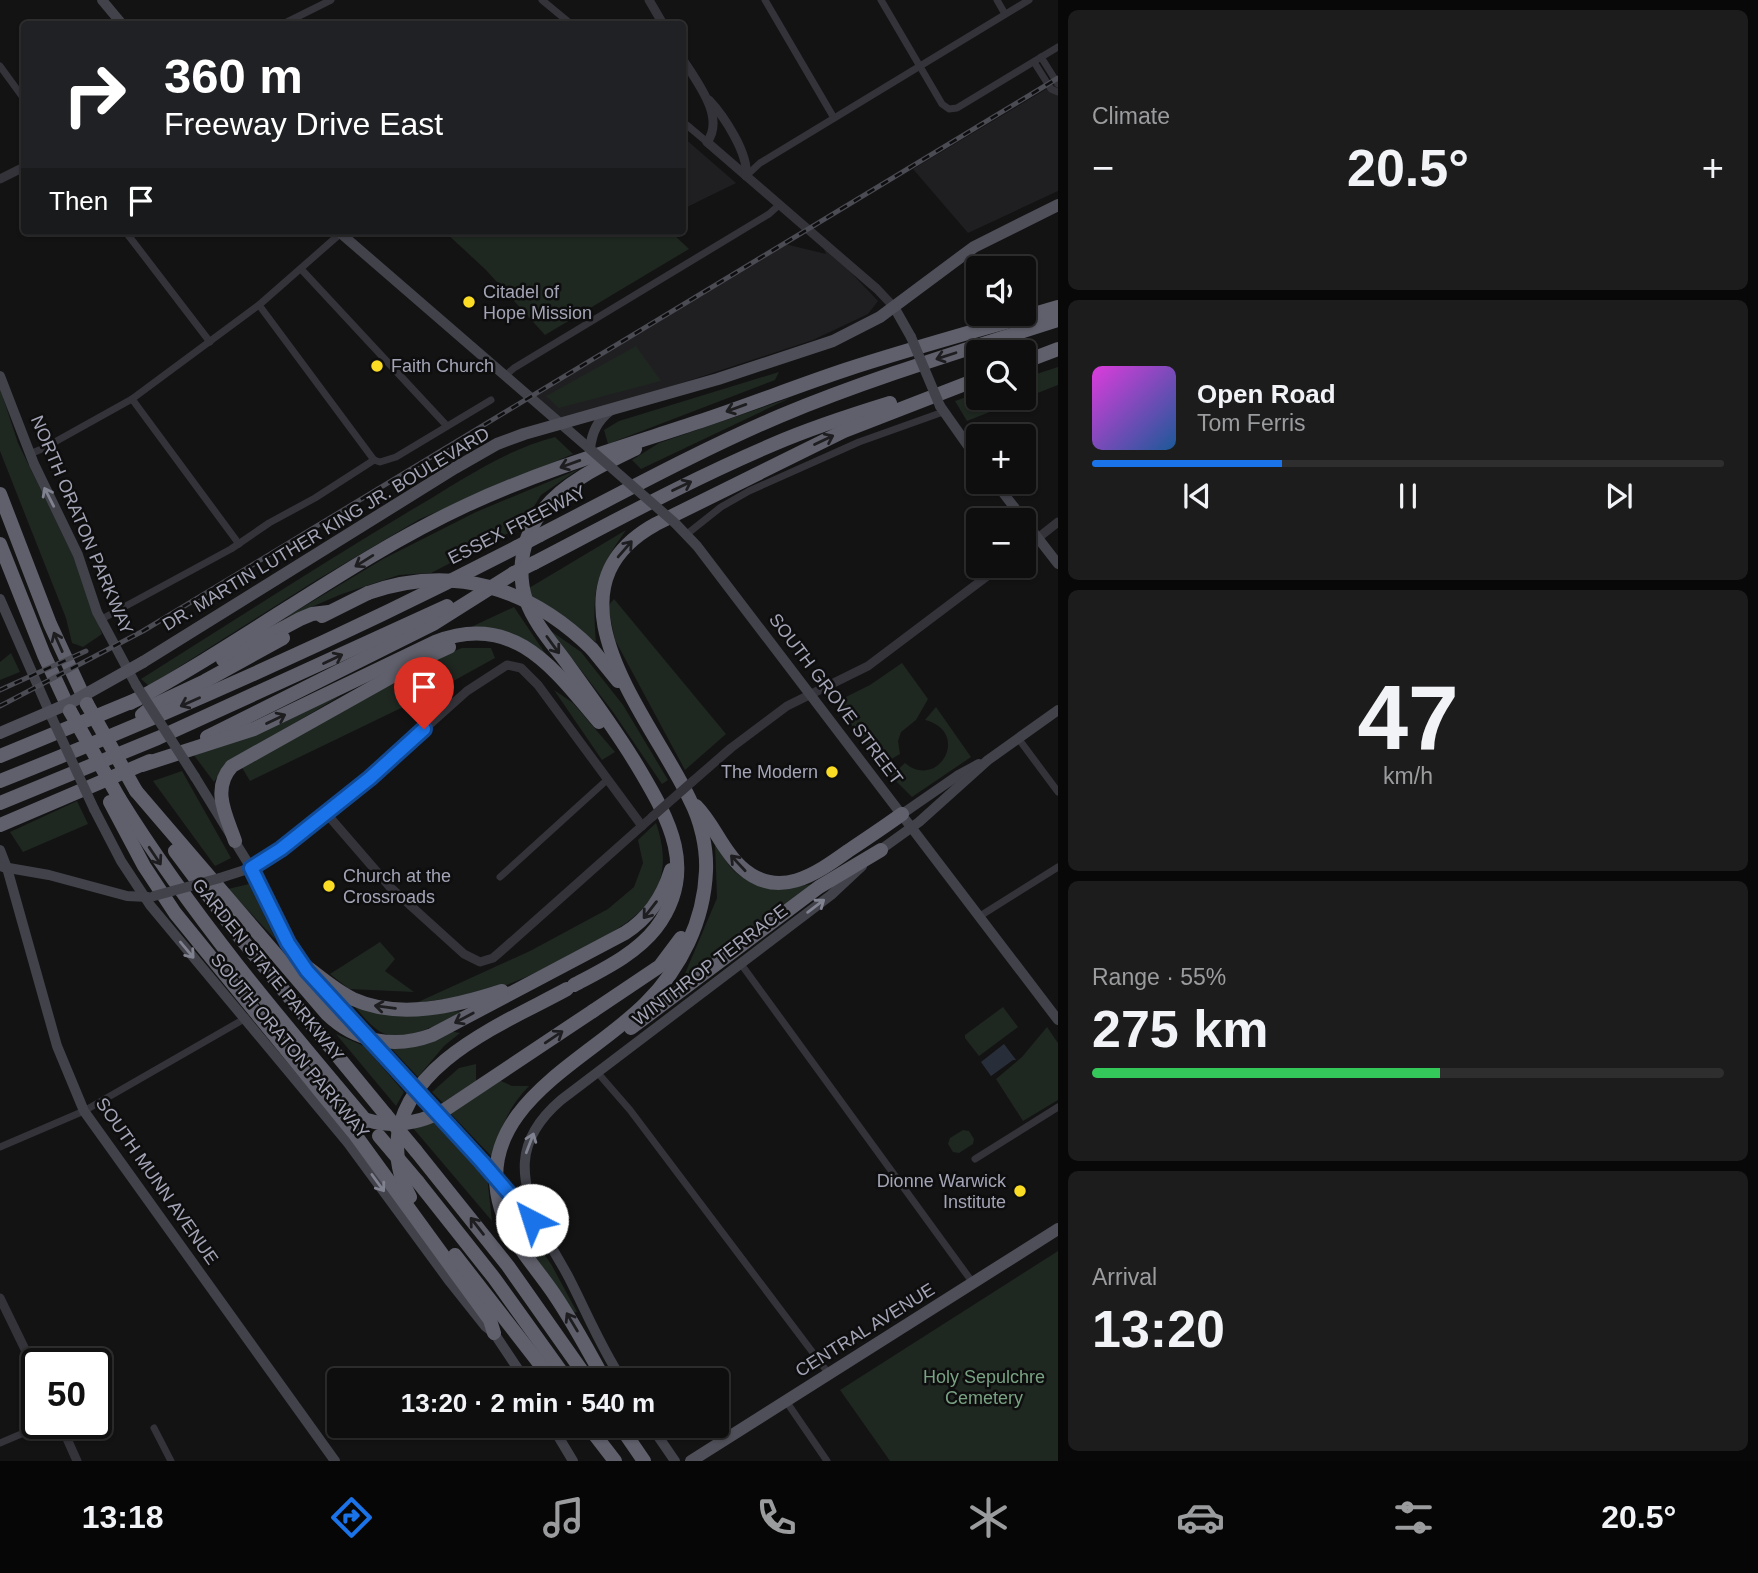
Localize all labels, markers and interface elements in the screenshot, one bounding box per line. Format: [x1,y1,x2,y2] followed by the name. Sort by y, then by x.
[49,49,140,140] icon: right
[164,49,303,103] text: 360 m
[1092,103,1170,129] text: Climate
[164,106,443,142] text: Freeway Drive East
[1347,139,1469,197] text: 20.5°
[1092,147,1114,189] text: −
[1702,147,1724,189] text: +
[122,182,160,220] icon: arrive
[49,186,108,216] text: Then
[966,256,1036,578] map controls
[966,256,1036,326] button: sound
[483,282,592,323] place label: Citadel of Hope Mission
[461,294,477,310] marker: Citadel of Hope Mission
[966,340,1036,410] button: search
[936,351,958,363] one-way arrow
[391,356,494,376] place label: Faith Church
[369,358,385,374] marker: Faith Church
[1197,379,1336,409] text: Open Road
[725,403,747,416] one-way arrow
[1197,410,1306,436] text: Tom Ferris
[27,413,137,637] street label: NORTH ORATON PARKWAY
[159,423,493,635] street label: DR. MARTIN LUTHER KING JR. BOULEVARD
[966,424,1036,494] button: +
[813,433,834,446] one-way arrow
[559,459,581,471] one-way arrow
[1178,477,1216,515] icon: previous
[1389,477,1427,515] icon: pause
[1600,477,1638,515] icon: next
[671,479,692,493] one-way arrow
[445,482,589,568] street label: ESSEX FREEWAY
[42,487,56,508] one-way arrow
[966,508,1036,578] button: −
[618,540,633,558] one-way arrow
[355,555,375,569] one-way arrow
[765,610,907,788] street label: SOUTH GROVE STREET
[51,632,64,654] one-way arrow
[546,635,561,654] one-way arrow
[322,652,343,666] one-way arrow
[394,657,454,729] pin
[1357,667,1459,768] text: 47
[405,668,443,706] icon: arrive
[180,696,201,709] one-way arrow
[265,712,286,725] one-way arrow
[721,762,818,782] place label: The Modern
[1383,763,1433,789] text: km/h
[824,764,840,780] marker: The Modern
[148,846,162,865] one-way arrow
[729,855,746,872] one-way arrow
[343,866,451,907] place label: Church at the Crossroads
[188,875,348,1065] street label: GARDEN STATE PARKWAY
[321,878,337,894] marker: Church at the Crossroads
[806,899,825,914] one-way arrow
[629,900,791,1030] street label: WINTHROP TERRACE
[643,901,658,920] one-way arrow
[179,941,195,959] one-way arrow
[207,950,373,1142] street label: SOUTH ORATON PARKWAY
[1092,964,1226,990] text: Range · 55%
[374,1000,397,1013] one-way arrow
[1092,1000,1268,1058] text: 275 km
[454,1012,475,1026] one-way arrow
[544,1030,564,1044] one-way arrow
[92,1094,222,1268] street label: SOUTH MUNN AVENUE
[525,1133,537,1155] one-way arrow
[877,1171,1007,1212] place label: Dionne Warwick Institute
[370,1173,385,1192] one-way arrow
[495,1183,569,1257] position arrow
[1012,1183,1028,1199] marker: Dionne Warwick Institute
[470,1218,485,1236] one-way arrow
[1092,1264,1157,1290] text: Arrival
[792,1279,938,1381] street label: CENTRAL AVENUE
[1092,1300,1225,1358] text: 13:20
[564,1312,578,1332] one-way arrow
[21,1348,112,1439] speed limit sign: 50
[923,1367,1045,1408] park label: Holy Sepulchre Cemetery
[401,1388,655,1418] text: 13:20 · 2 min · 540 m
[327,1493,376,1542] icon: directions
[539,1493,588,1542] icon: music
[752,1493,801,1542] icon: phone
[964,1493,1013,1542] icon: climate
[1176,1493,1225,1542] icon: car
[1389,1493,1438,1542] icon: filters
[82,1499,164,1535] text: 13:18
[1601,1499,1676,1535] text: 20.5°

